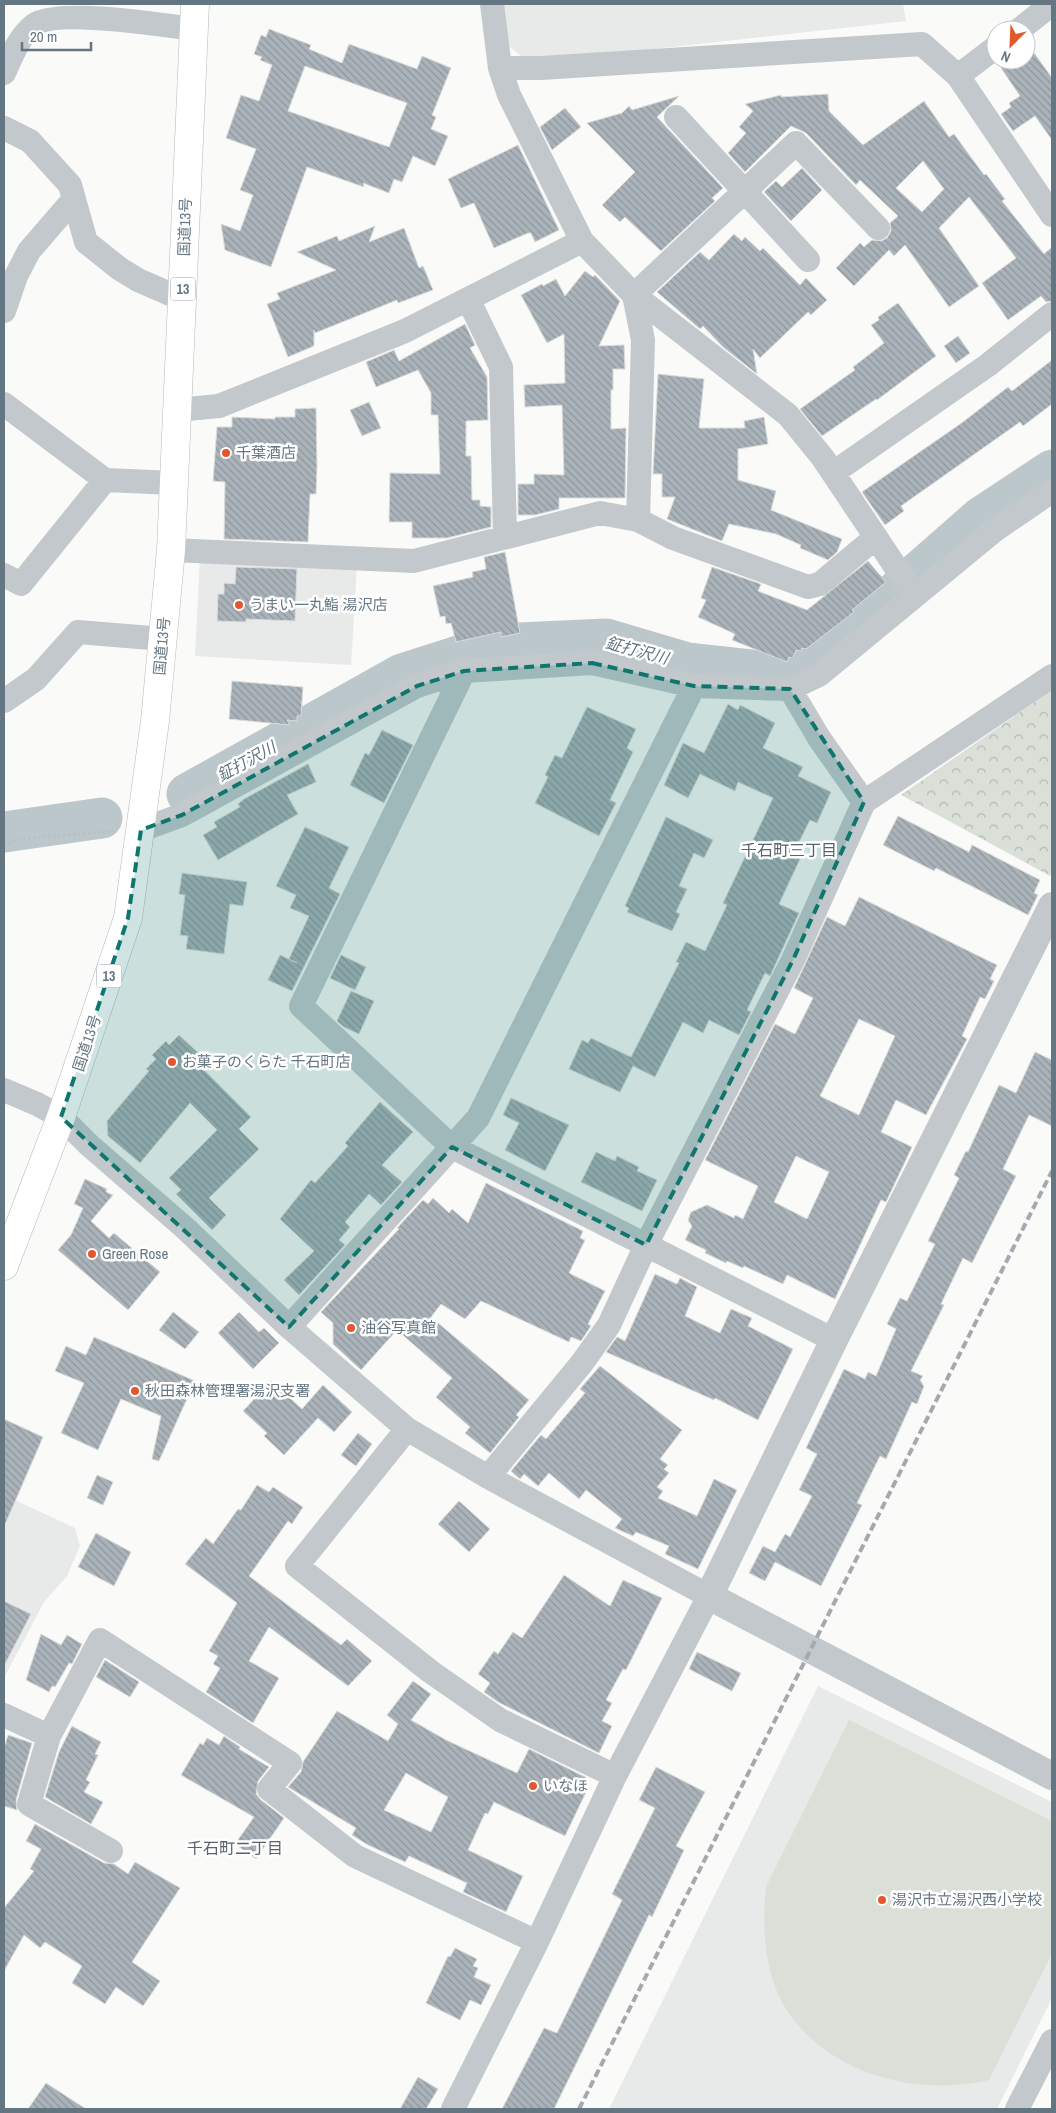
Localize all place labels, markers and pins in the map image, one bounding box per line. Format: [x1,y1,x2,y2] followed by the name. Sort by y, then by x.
[236,442,296,463] place label: 千葉酒店
[220,447,232,459] marker: 千葉酒店
[249,594,387,615] place label: うまい一丸鮨 湯沢店
[233,599,245,611] marker: うまい一丸鮨 湯沢店
[182,1051,350,1072] place label: お菓子のくらた 千石町店
[166,1056,178,1068] marker: お菓子のくらた 千石町店
[102,1243,168,1264] place label: Green Rose
[86,1248,98,1260] marker: Green Rose
[361,1317,436,1338] place label: 油谷写真館
[345,1322,357,1334] marker: 油谷写真館
[145,1380,310,1401] place label: 秋田森林管理署湯沢支署
[129,1385,141,1397] marker: 秋田森林管理署湯沢支署
[543,1775,588,1796] place label: いなほ
[527,1780,539,1792] marker: いなほ
[892,1889,1042,1910] place label: 湯沢市立湯沢西小学校
[876,1894,888,1906] marker: 湯沢市立湯沢西小学校

